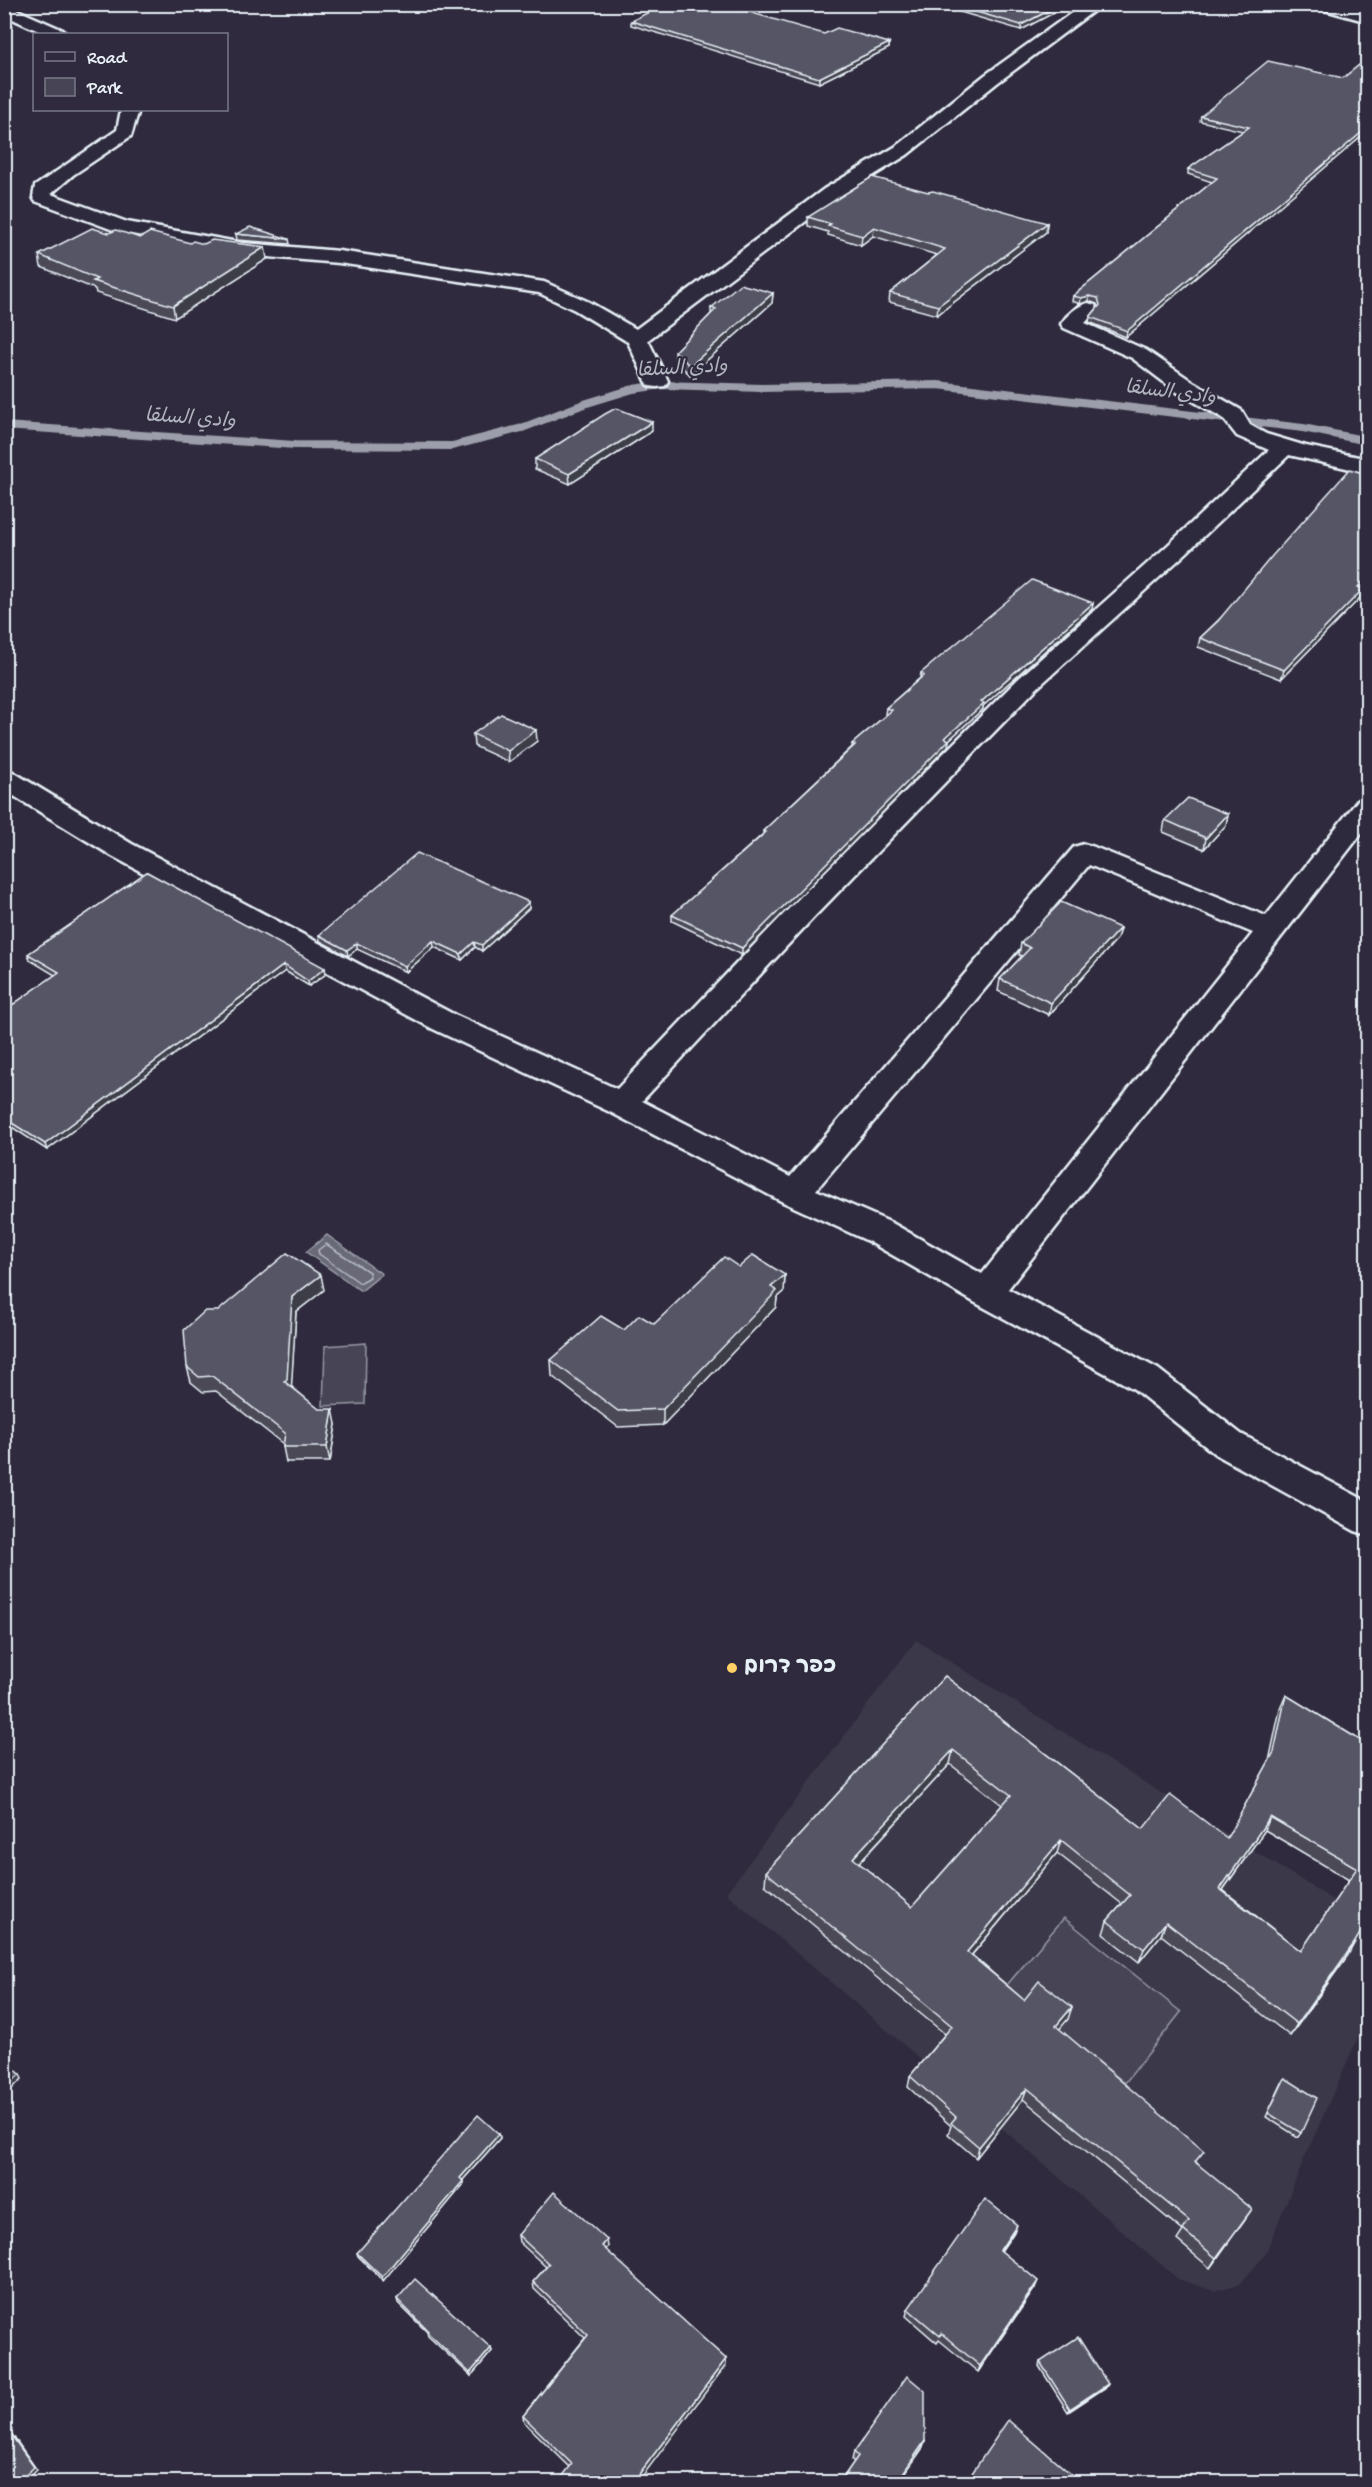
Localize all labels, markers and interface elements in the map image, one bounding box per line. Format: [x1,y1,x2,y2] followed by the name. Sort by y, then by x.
[33,33,228,111] legend
[87,49,128,70] text: Road
[86,79,123,100] text: Park
[636,355,729,384] water label: وادي السلقا
[1123,376,1218,411] water label: وادي السلقا
[144,404,237,435] water label: وادي السلقا
[744,1655,836,1681] place label: כפר דרום
[725,1661,739,1675] marker: כפר דרום

